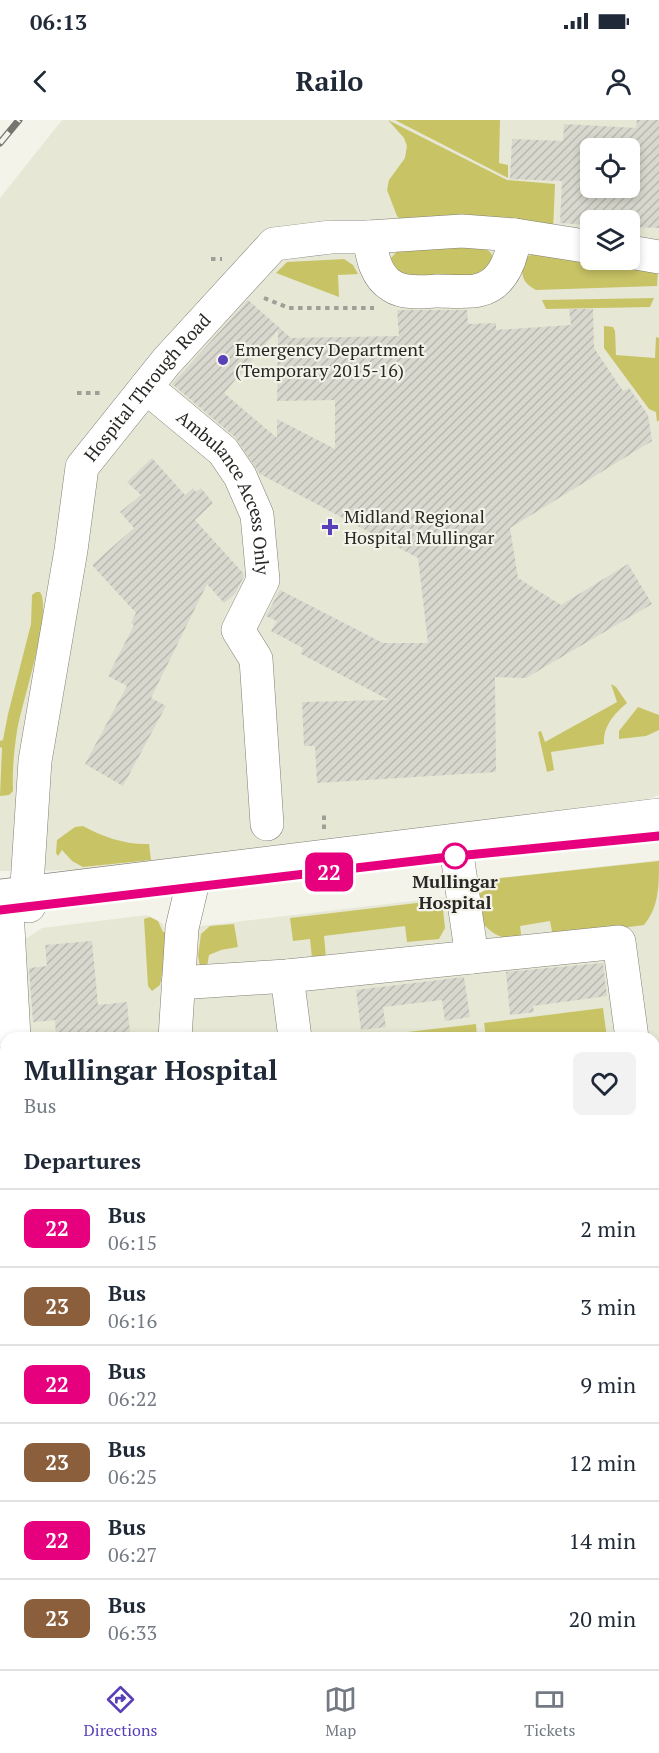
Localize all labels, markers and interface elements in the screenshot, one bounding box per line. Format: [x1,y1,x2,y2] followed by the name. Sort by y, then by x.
[30,7,87,36] text: 06:13
[296,63,363,99] text: Railo
[24,65,57,98] icon: back
[602,65,635,98] icon: person
[580,138,640,270] map controls
[580,138,640,198] button: locate
[580,210,640,270] button: layers
[78,308,215,466] street label: Hospital Through Road
[235,337,425,382] place label: Emergency Department (Temporary 2015-16)
[216,353,230,367] marker: Emergency Department (Temporary 2015-16)
[172,405,276,577] street label: Ambulance Access Only
[344,504,494,549] place label: Midland Regional Hospital Mullingar
[321,518,339,536] marker: Midland Regional Hospital Mullingar
[442,843,468,869] marker: Mullingar Hospital
[302,852,356,891] line badge: 22
[317,858,341,886] text: 22
[412,869,498,914] place label: Mullingar Hospital
[24,1051,278,1088] text: Mullingar Hospital
[573,1052,636,1115] button: heart
[24,1092,56,1119] text: Bus
[24,1146,141,1175] text: Departures
[108,1200,146,1229] text: Bus
[45,1214,69,1242] text: 22
[580,1214,636,1243] text: 2 min
[108,1229,157,1256] text: 06:15
[108,1278,146,1307] text: Bus
[45,1292,69,1320] text: 23
[580,1292,636,1321] text: 3 min
[108,1307,157,1334] text: 06:16
[108,1356,146,1385] text: Bus
[45,1370,69,1398] text: 22
[580,1370,636,1399] text: 9 min
[108,1385,157,1412] text: 06:22
[108,1434,146,1463] text: Bus
[45,1448,69,1476] text: 23
[569,1448,636,1477] text: 12 min
[108,1463,157,1490] text: 06:25
[108,1512,146,1541] text: Bus
[45,1526,69,1554] text: 22
[569,1526,636,1555] text: 14 min
[108,1541,157,1568] text: 06:27
[108,1590,146,1619] text: Bus
[45,1604,69,1632] text: 23
[569,1604,636,1633] text: 20 min
[108,1619,157,1646] text: 06:33
[84,1683,157,1741] tab: Directions
[324,1683,357,1741] tab: Map
[524,1683,575,1741] tab: Tickets

